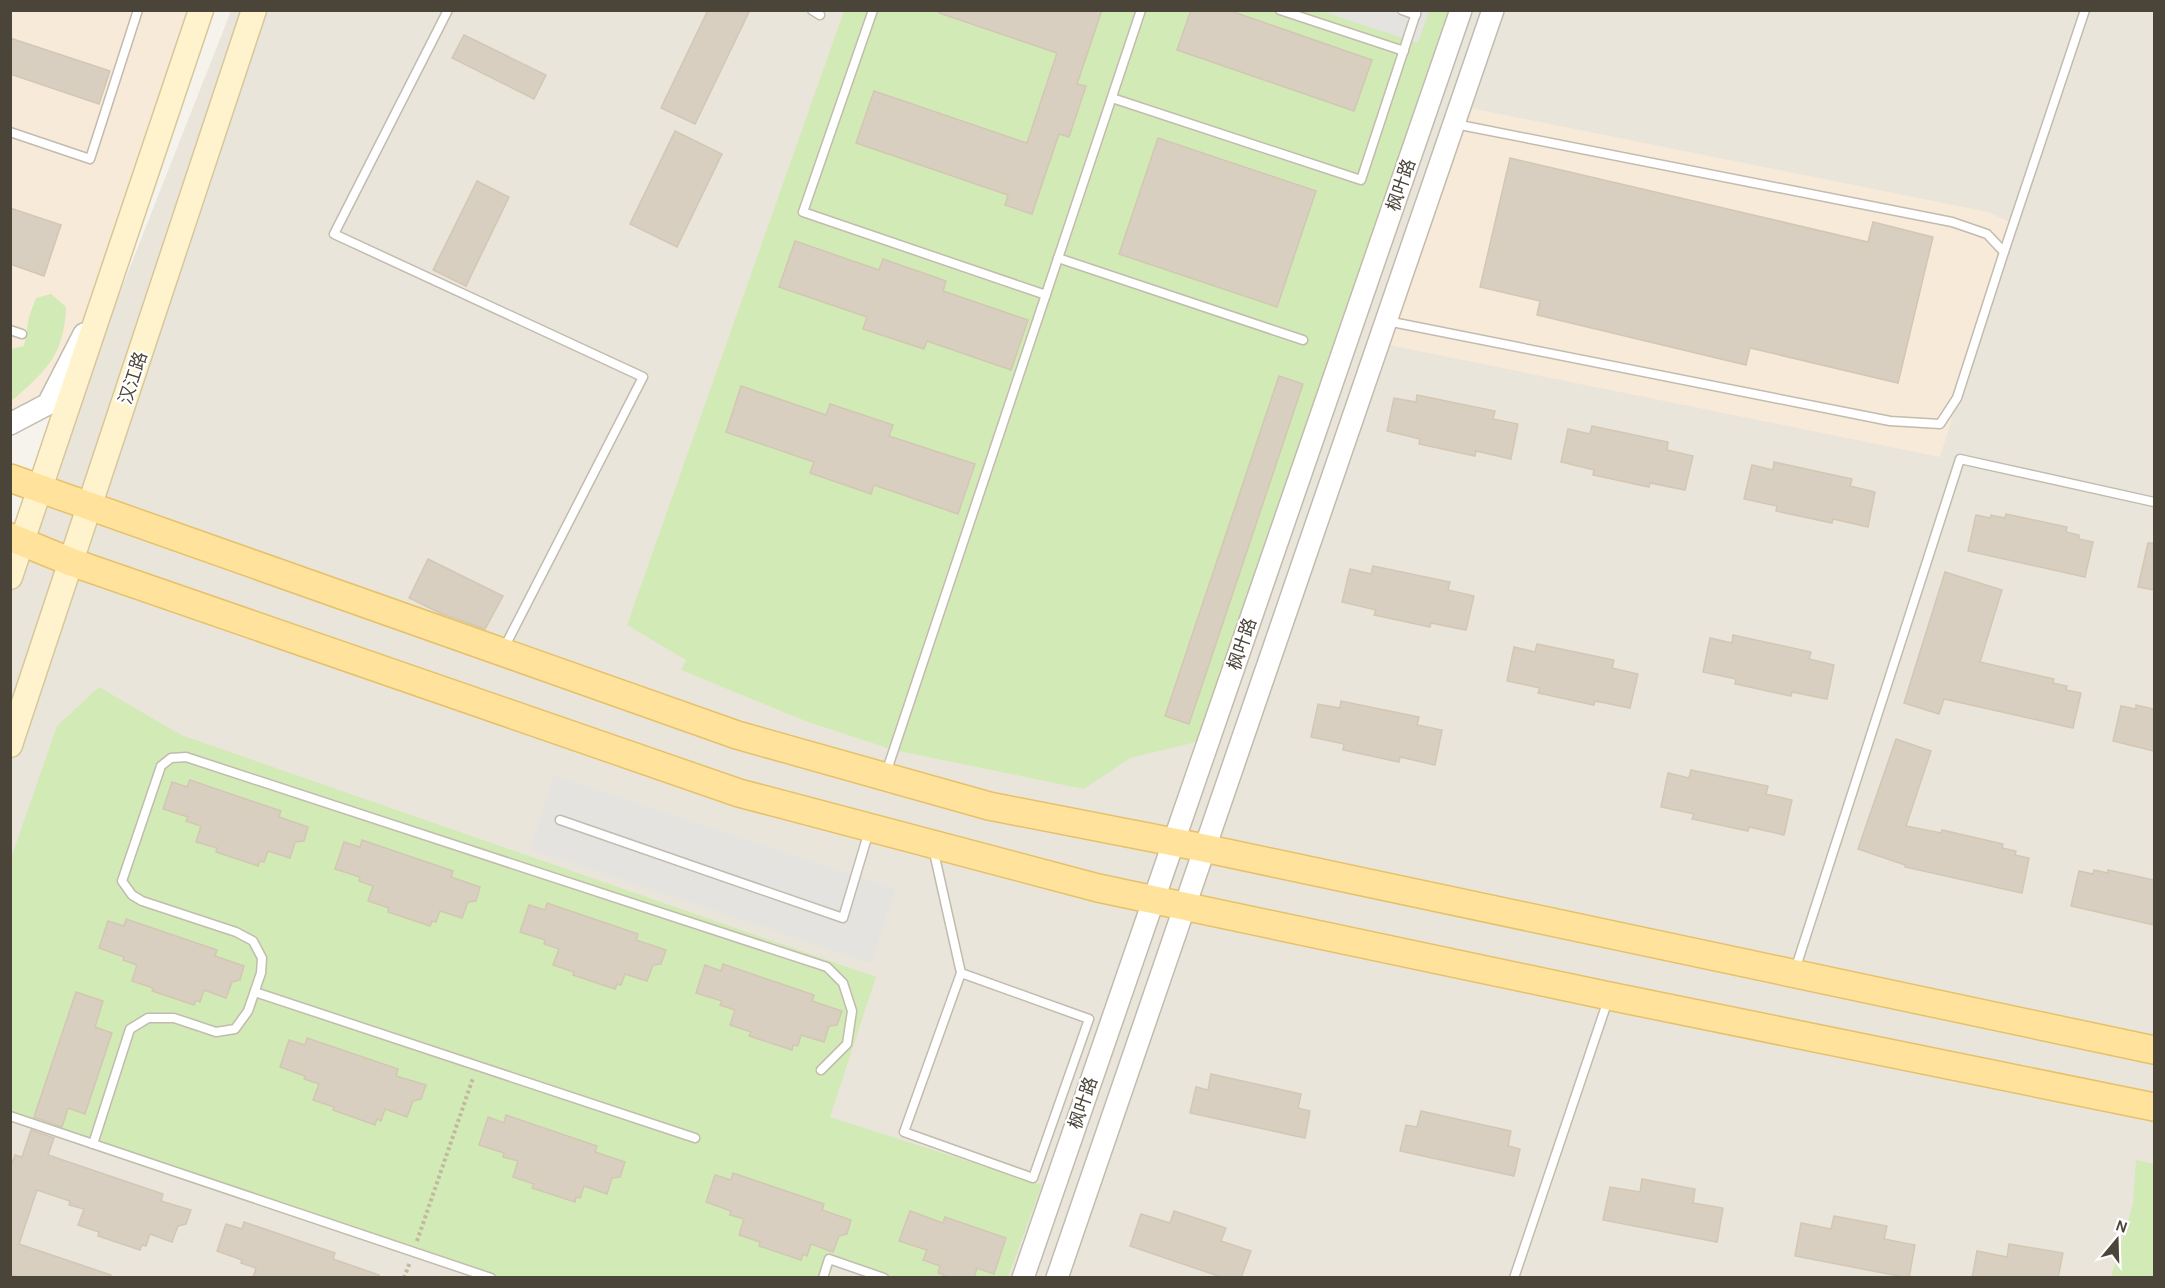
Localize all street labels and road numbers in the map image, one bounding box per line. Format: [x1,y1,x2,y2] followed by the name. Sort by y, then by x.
[1382,156,1420,214] street label: 枫叶路
[114,349,152,407] street label: 汉江路
[1223,615,1261,673] street label: 枫叶路
[1064,1074,1102,1132] street label: 枫叶路

